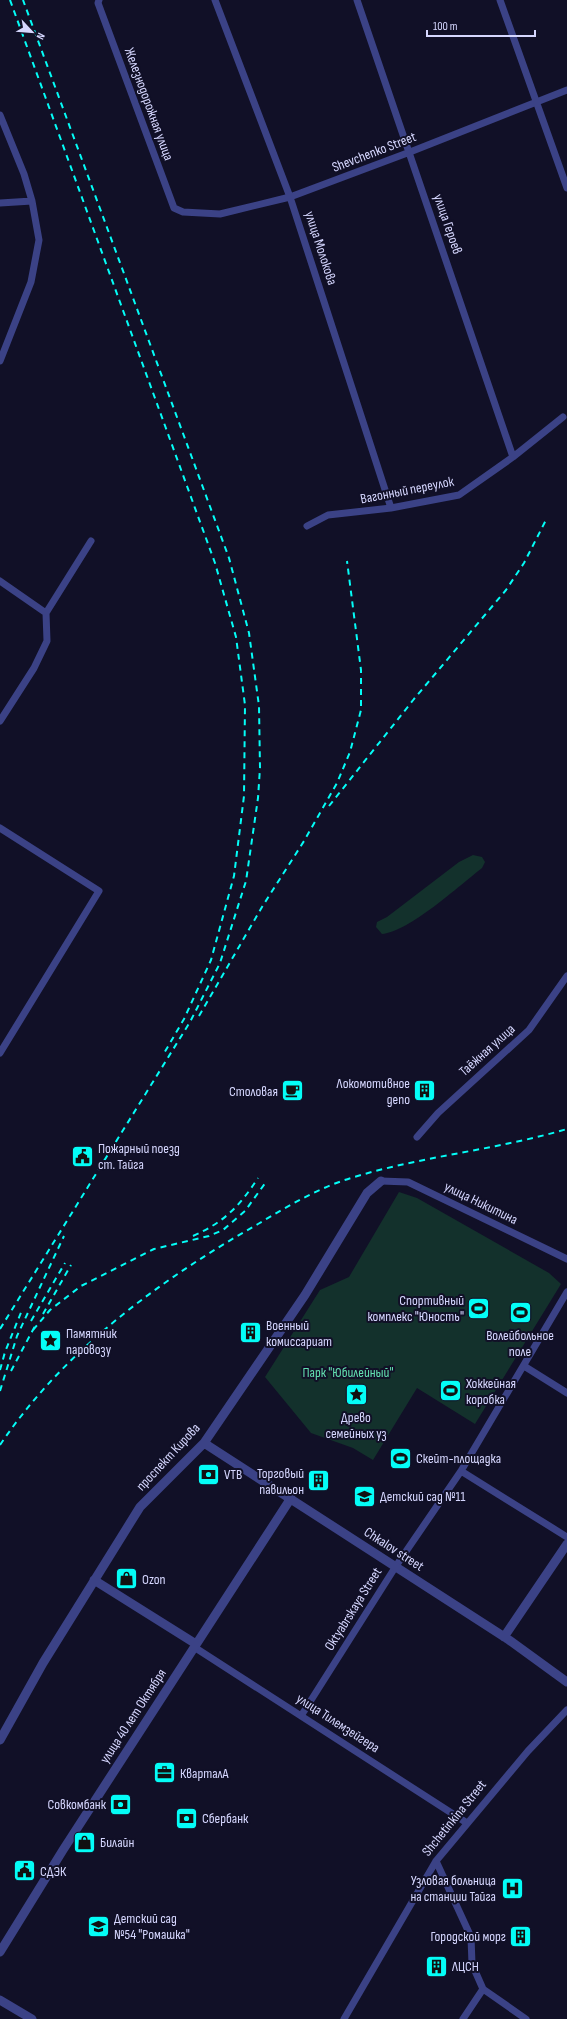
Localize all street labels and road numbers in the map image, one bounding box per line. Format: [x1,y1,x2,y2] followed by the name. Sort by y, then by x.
[121,45,177,163] street label: Железнодорожная улица
[330,128,418,176] street label: Shevchenko Street
[430,192,466,256] street label: улица Героев
[301,209,341,287] street label: улица Молокова
[359,472,456,507] street label: Вагонный переулок
[455,1020,519,1080] street label: Таёжная улица
[441,1178,521,1228] street label: улица Никитина
[132,1420,204,1494] street label: проспект Кирова
[361,1523,427,1575] street label: Chkalov street
[321,1564,385,1654] street label: Oktyabrskaya Street
[96,1665,170,1767] street label: улица 40 лет Октября
[293,1690,383,1756] street label: улица Тилемзейгера
[418,1776,490,1860] street label: Shchetinkina Street

